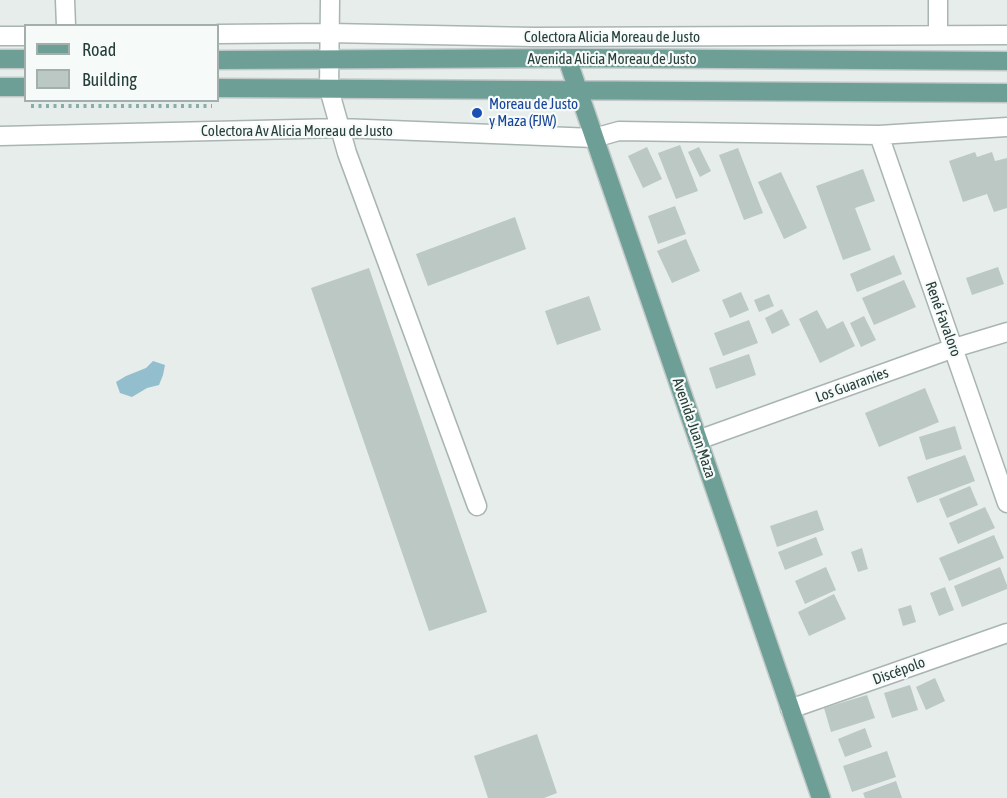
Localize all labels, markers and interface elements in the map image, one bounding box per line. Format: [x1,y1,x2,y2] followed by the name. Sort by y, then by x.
[24,24,219,102] legend
[524,28,700,46] street label: Colectora Alicia Moreau de Justo
[82,39,116,60] text: Road
[527,50,697,68] street label: Avenida Alicia Moreau de Justo
[82,69,137,90] text: Building
[489,95,578,130] place label: Moreau de Justo y Maza (FJW)
[470,106,484,120] marker: Moreau de Justo y Maza (FJW)
[201,122,393,140] street label: Colectora Av Alicia Moreau de Justo
[921,279,965,359] street label: René Favaloro
[813,363,891,407] street label: Los Guaraníes
[668,376,720,480] street label: Avenida Juan Maza
[870,653,928,689] street label: Discépolo

